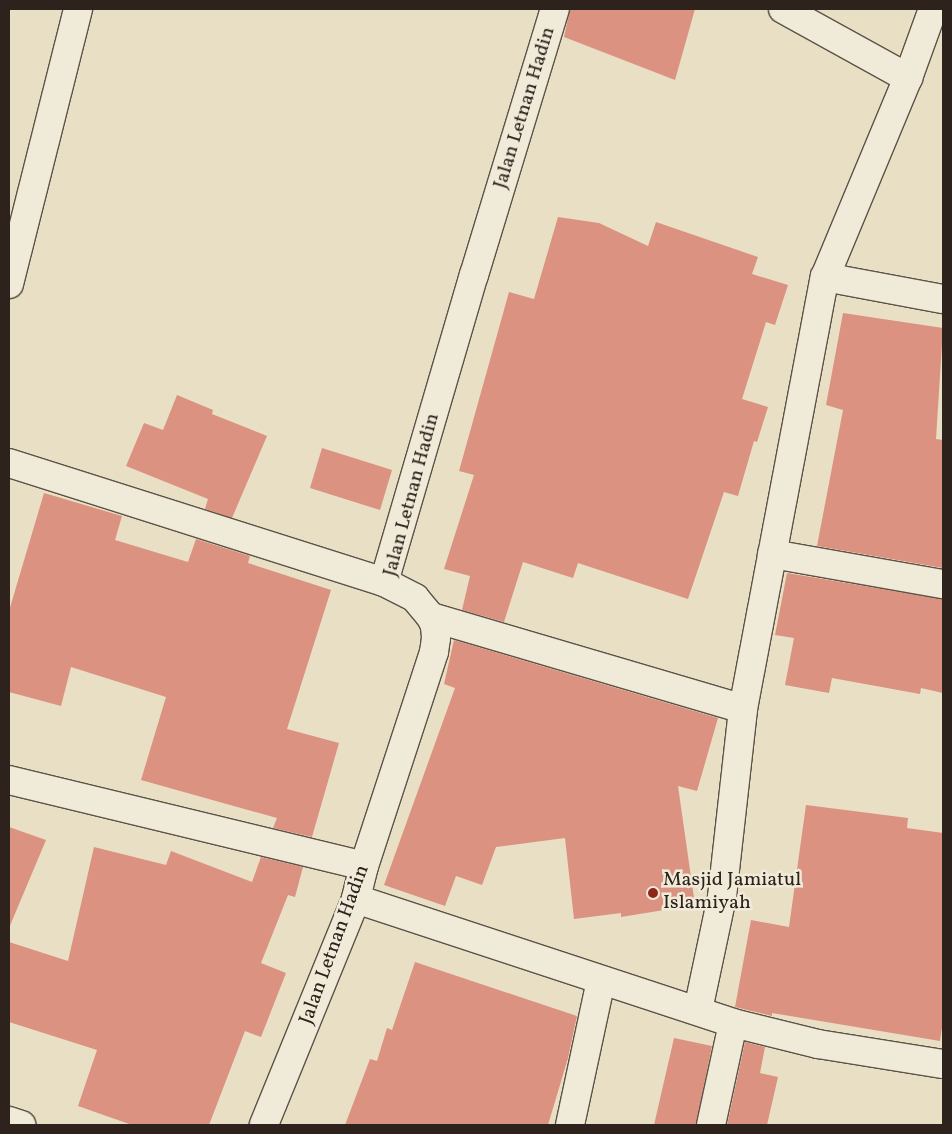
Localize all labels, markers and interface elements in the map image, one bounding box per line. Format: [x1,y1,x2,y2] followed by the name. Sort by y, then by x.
[489,24,561,192] street label: Jalan Letnan Hadin
[379,411,445,579] street label: Jalan Letnan Hadin
[295,862,375,1028] street label: Jalan Letnan Hadin
[663,869,801,916] place label: Masjid Jamiatul Islamiyah
[647,887,659,899] marker: Masjid Jamiatul Islamiyah

